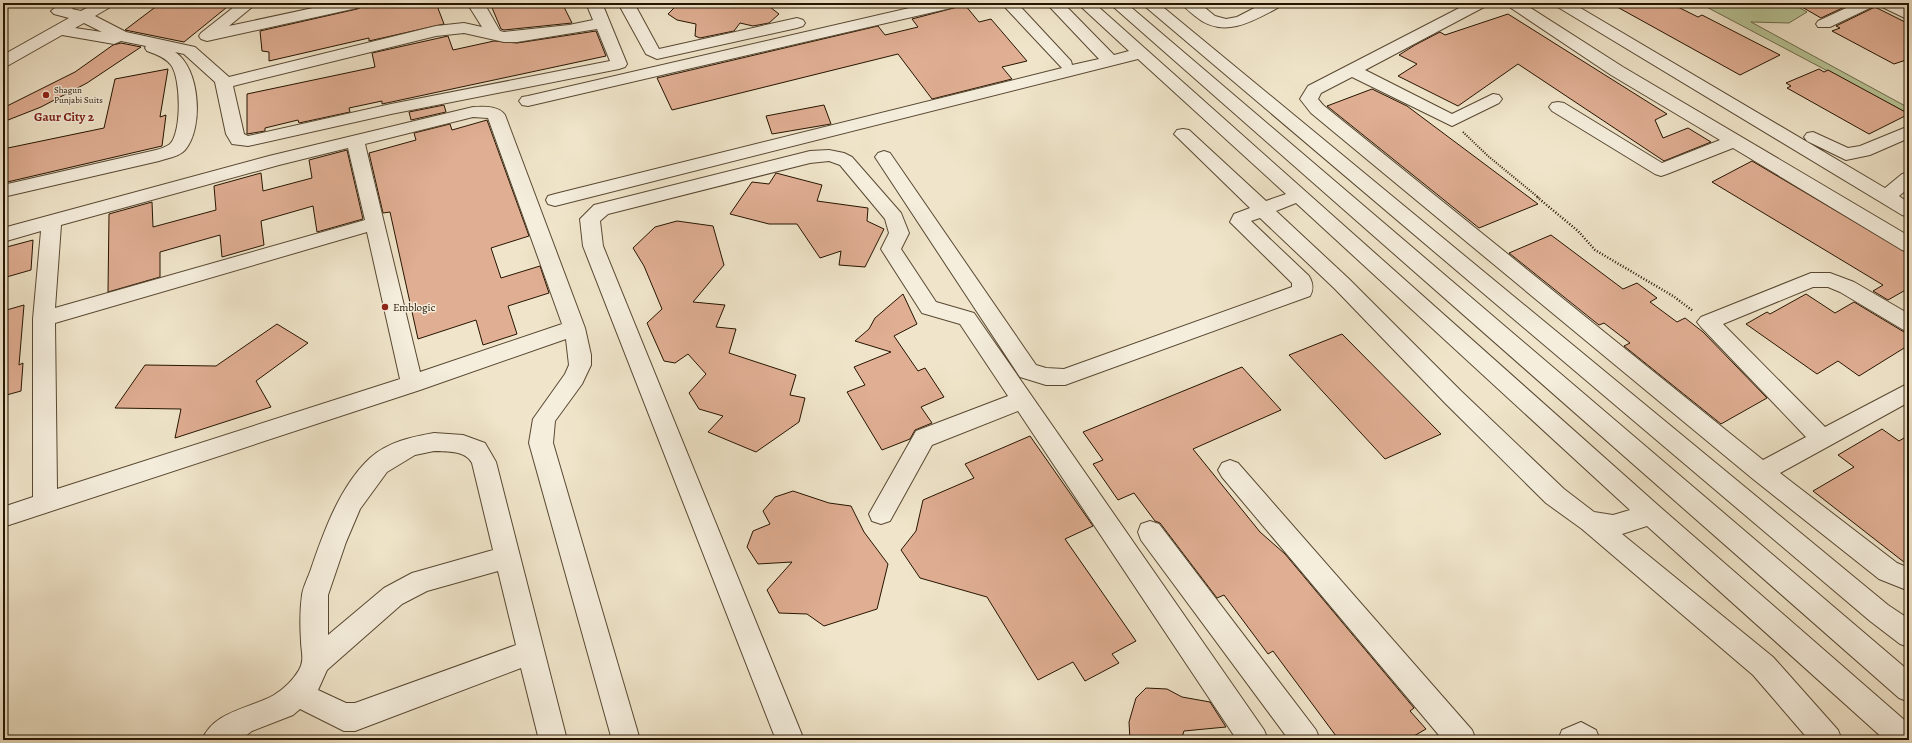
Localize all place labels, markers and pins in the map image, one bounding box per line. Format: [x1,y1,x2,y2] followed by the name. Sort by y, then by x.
[54,84,103,106] place label: Shagun Punjabi Suits
[41,90,51,100] marker: Shagun Punjabi Suits
[393,300,436,315] place label: Emblogic
[380,302,390,312] marker: Emblogic

